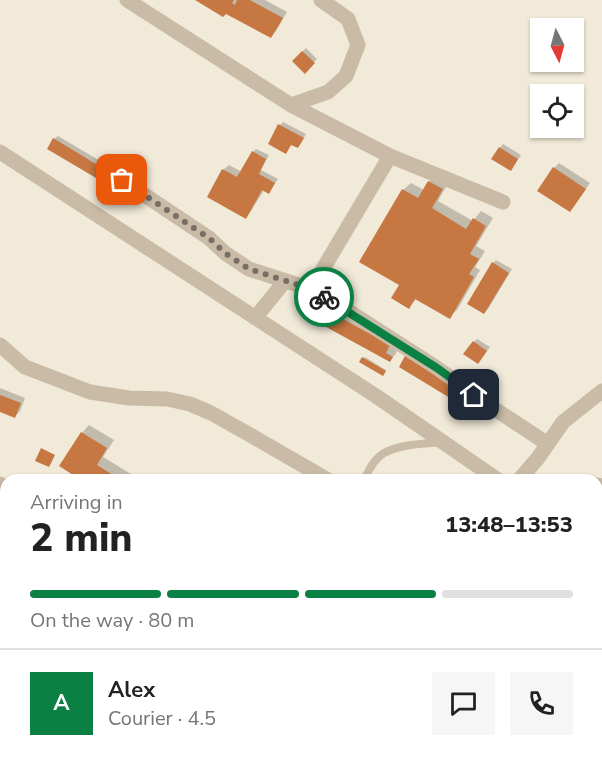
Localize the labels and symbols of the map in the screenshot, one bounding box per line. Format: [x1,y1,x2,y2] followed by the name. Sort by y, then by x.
[530,18,584,72] north arrow
[96,154,147,205] pin
[294,267,354,327] courier
[448,369,499,420] pin

